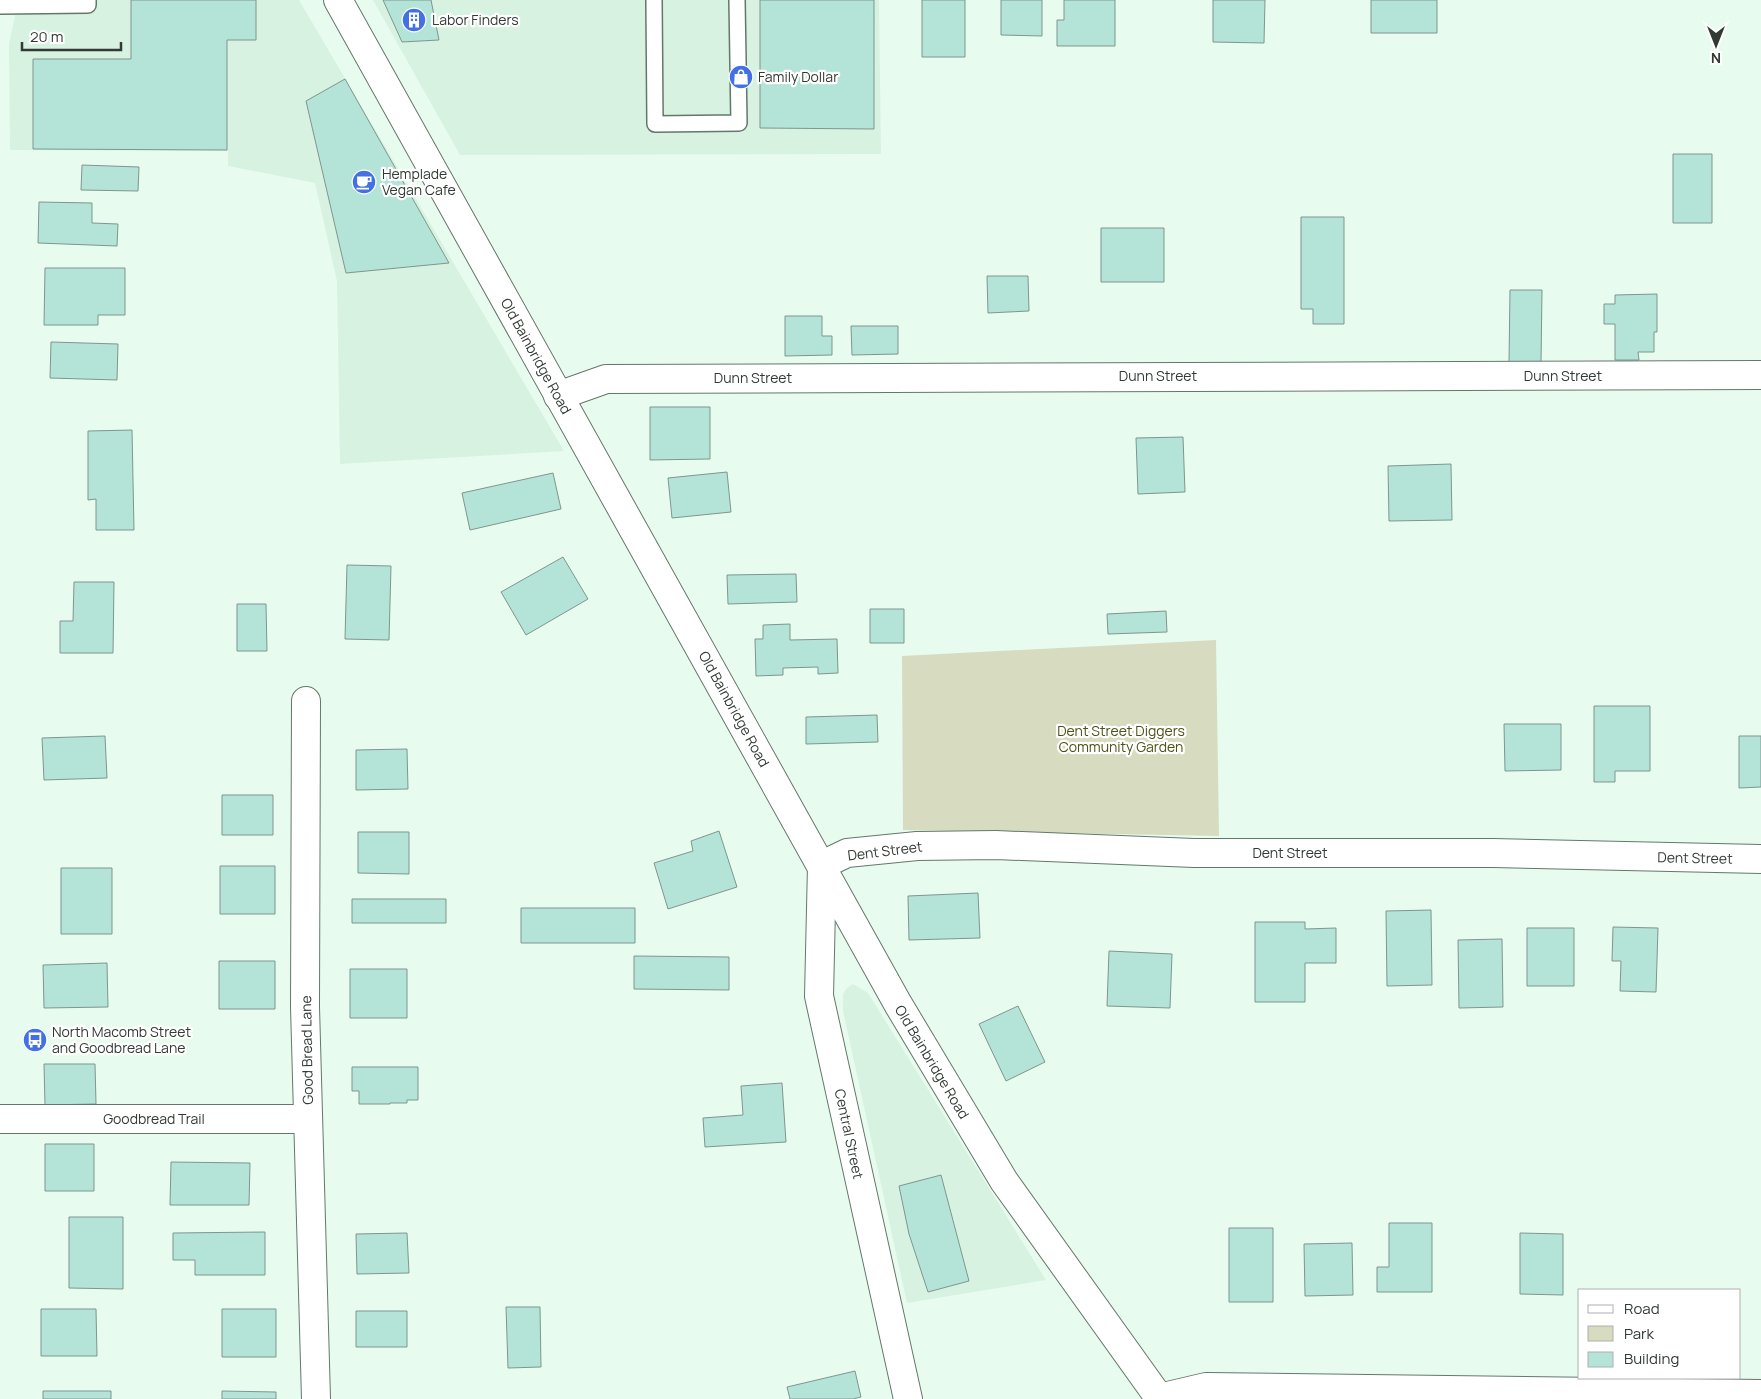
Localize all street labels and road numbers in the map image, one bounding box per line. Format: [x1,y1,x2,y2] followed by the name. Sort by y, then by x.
[497,294,576,417] street label: Old Bainbridge Road
[1119,366,1198,385] street label: Dunn Street
[1524,366,1603,385] street label: Dunn Street
[714,368,793,387] street label: Dunn Street
[695,647,774,770] street label: Old Bainbridge Road
[846,836,924,865] street label: Dent Street
[1252,843,1328,862] street label: Dent Street
[1657,847,1733,868] street label: Dent Street
[296,995,317,1105] street label: Good Bread Lane
[891,1001,974,1122] street label: Old Bainbridge Road
[831,1087,868,1181] street label: Central Street
[103,1109,205,1128] street label: Goodbread Trail

